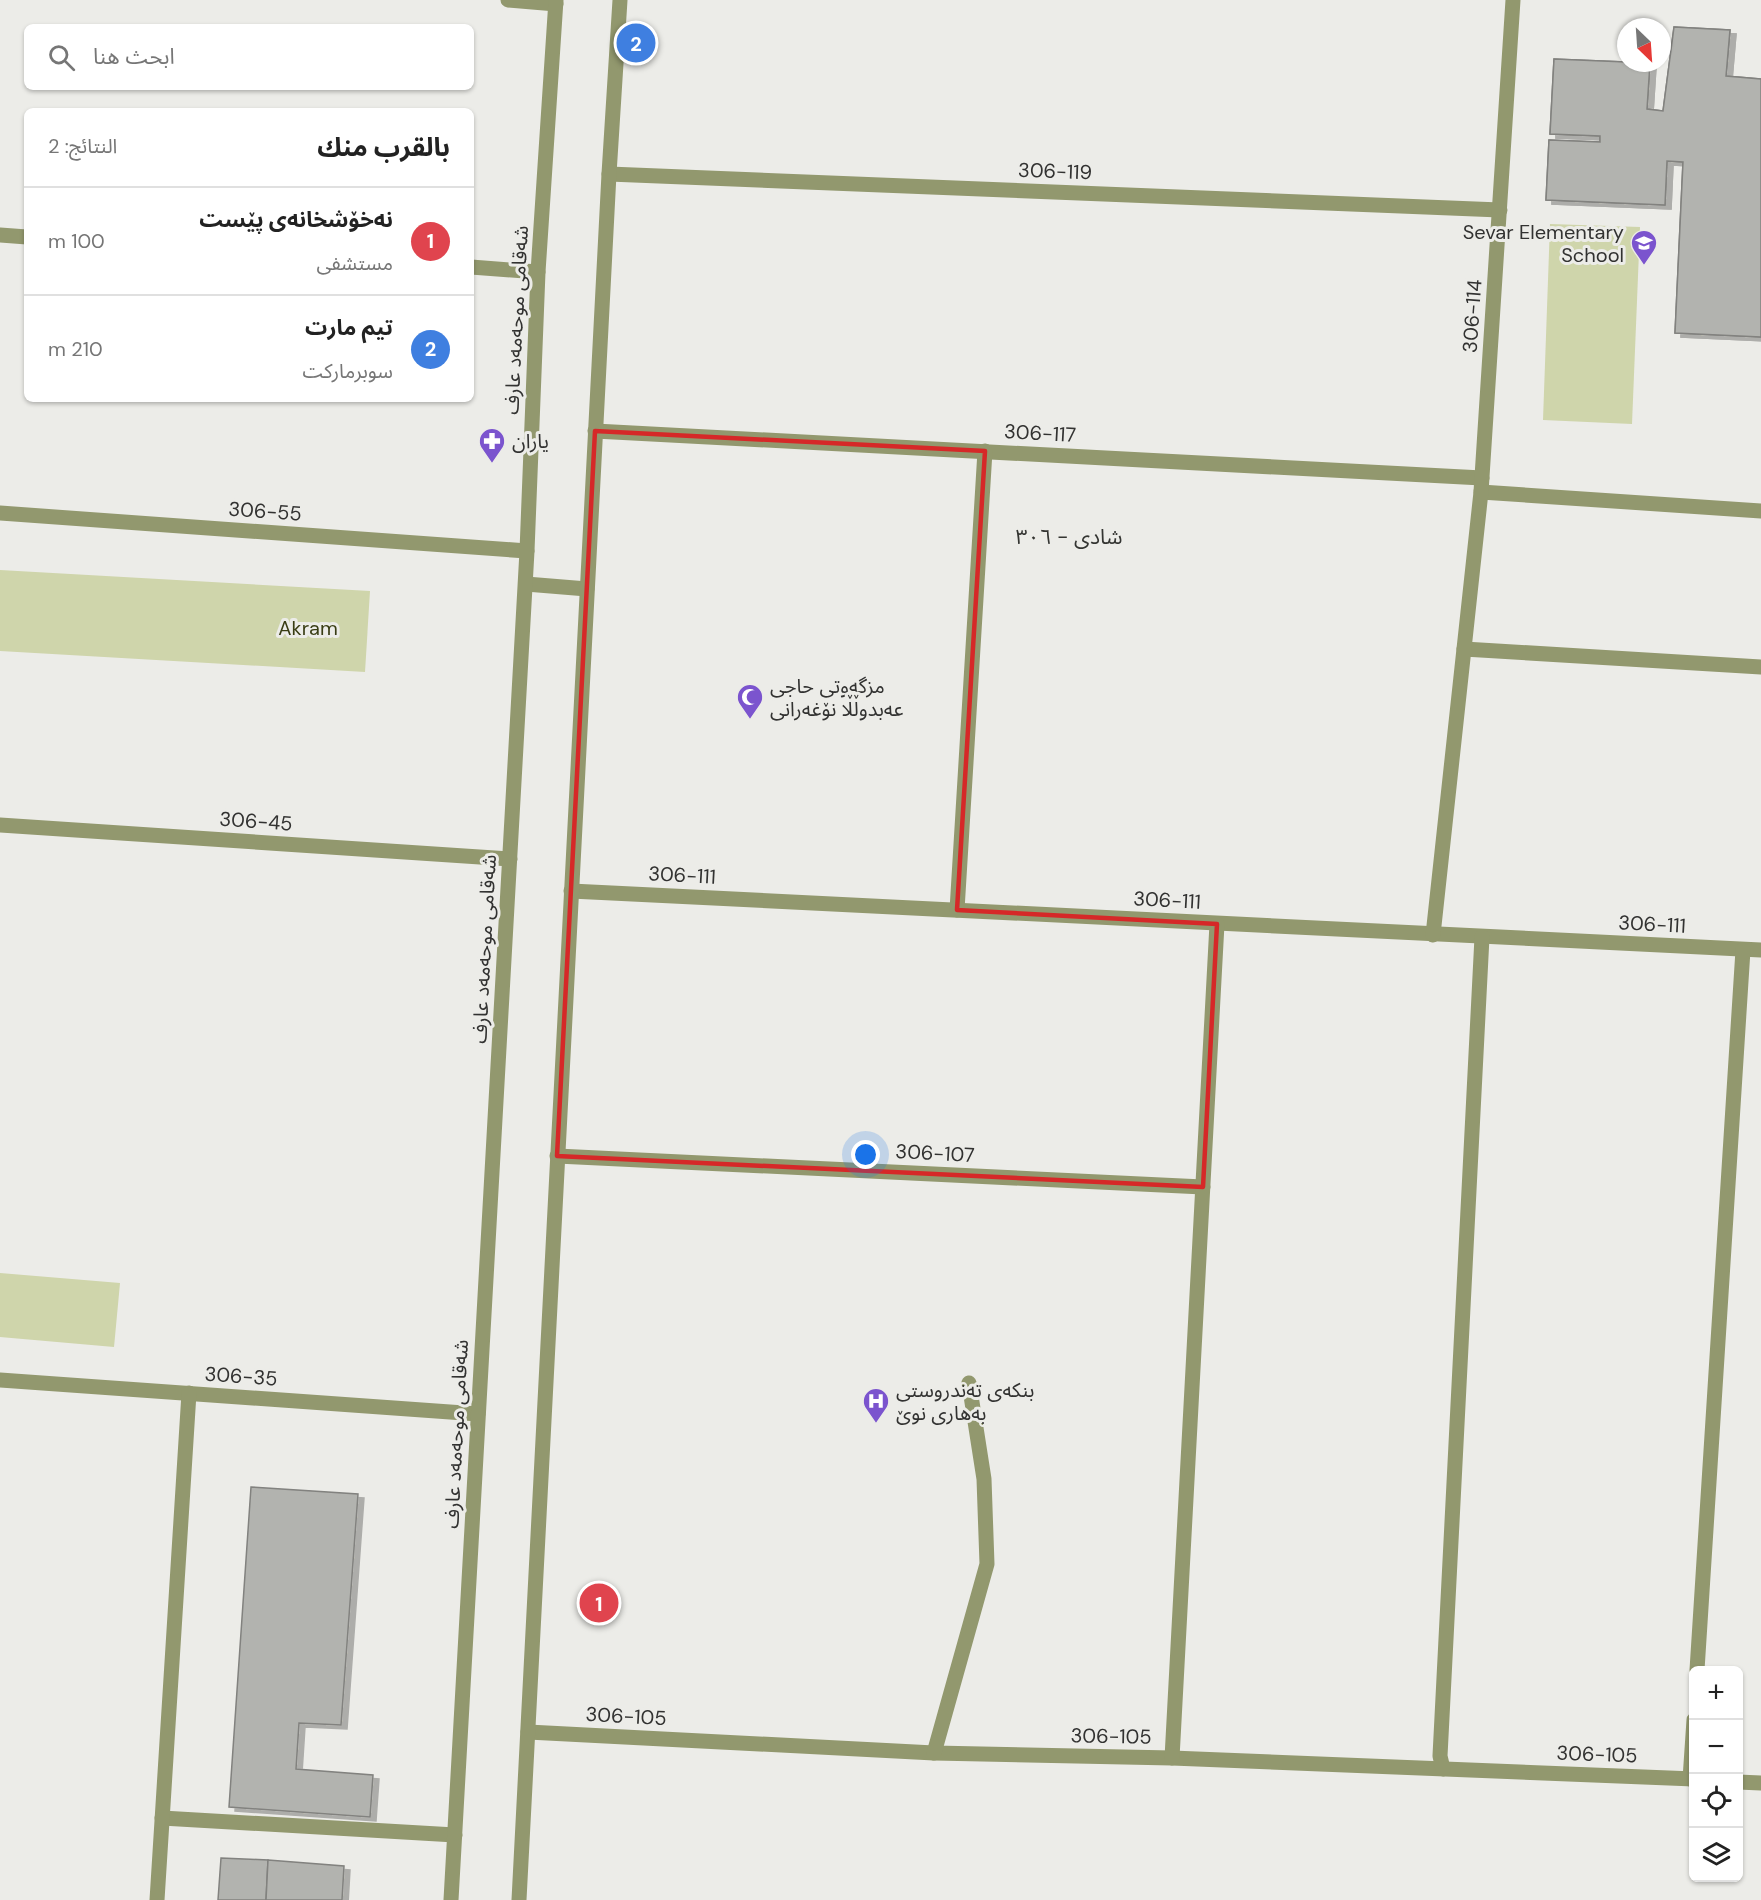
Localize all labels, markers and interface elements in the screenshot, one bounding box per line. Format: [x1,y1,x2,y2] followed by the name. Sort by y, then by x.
[1617,18,1671,72] north arrow
[616,20,656,66] pin: 2
[24,24,474,90] search box
[45,41,78,74] icon: search
[93,42,175,71] text: ابحث هنا
[317,130,450,164] text: بالقرب منك
[48,133,117,159] text: النتائج: 2
[1018,157,1092,185] street label: 306-119
[199,205,393,234] text: نەخۆشخانەی پێست
[1463,219,1624,268] place label: Sevar Elementary School
[498,225,534,415] street label: شەقامی موحەمەد عارف
[48,228,105,254] text: 100 m
[427,228,434,254] text: 1
[1629,228,1659,266] school or university icon: Sevar Elementary School
[316,250,393,276] text: مستشفى
[1456,278,1488,354] street label: 306-114
[305,313,393,342] text: تيم مارت
[48,336,103,362] text: 210 m
[425,336,436,362] text: 2
[302,358,393,384] text: سوبرماركت
[1003,418,1077,448] street label: 306-117
[477,426,507,464] pharmacy icon: یاران
[512,428,549,454] place label: یاران
[228,495,302,527] street label: 306-55
[1015,523,1123,551] district label: شادی - ٣٠٦
[278,615,338,641] park label: Akram
[770,673,904,722] place label: مزگەوتی حاجی عەبدوڵڵا نۆغەرانی
[735,682,765,720] mosque icon: مزگەوتی حاجی عەبدوڵڵا نۆغەرانی
[219,805,293,837] street label: 306-45
[466,854,502,1044] street label: شەقامی موحەمەد عارف
[648,860,716,890] street label: 306-111
[1133,885,1201,915] street label: 306-111
[1618,909,1686,939] street label: 306-111
[895,1138,975,1168] street label: 306-107
[851,1140,880,1169] your location
[438,1339,474,1529] street label: شەقامی موحەمەد عارف
[204,1360,278,1392] street label: 306-35
[896,1377,1035,1426] place label: بنکەی تەندروستی بەهاری نوێ
[861,1386,891,1424] hospital icon: بنکەی تەندروستی بەهاری نوێ
[580,1580,618,1626] pin: 1
[1689,1666,1743,1882] map controls
[1689,1666,1743,1720] button: +
[585,1701,667,1731] street label: 306-105
[1689,1720,1743,1774] button: −
[1070,1722,1152,1750] street label: 306-105
[1556,1740,1638,1768] street label: 306-105
[1689,1774,1743,1828] button: locate
[1689,1828,1743,1882] button: layers

